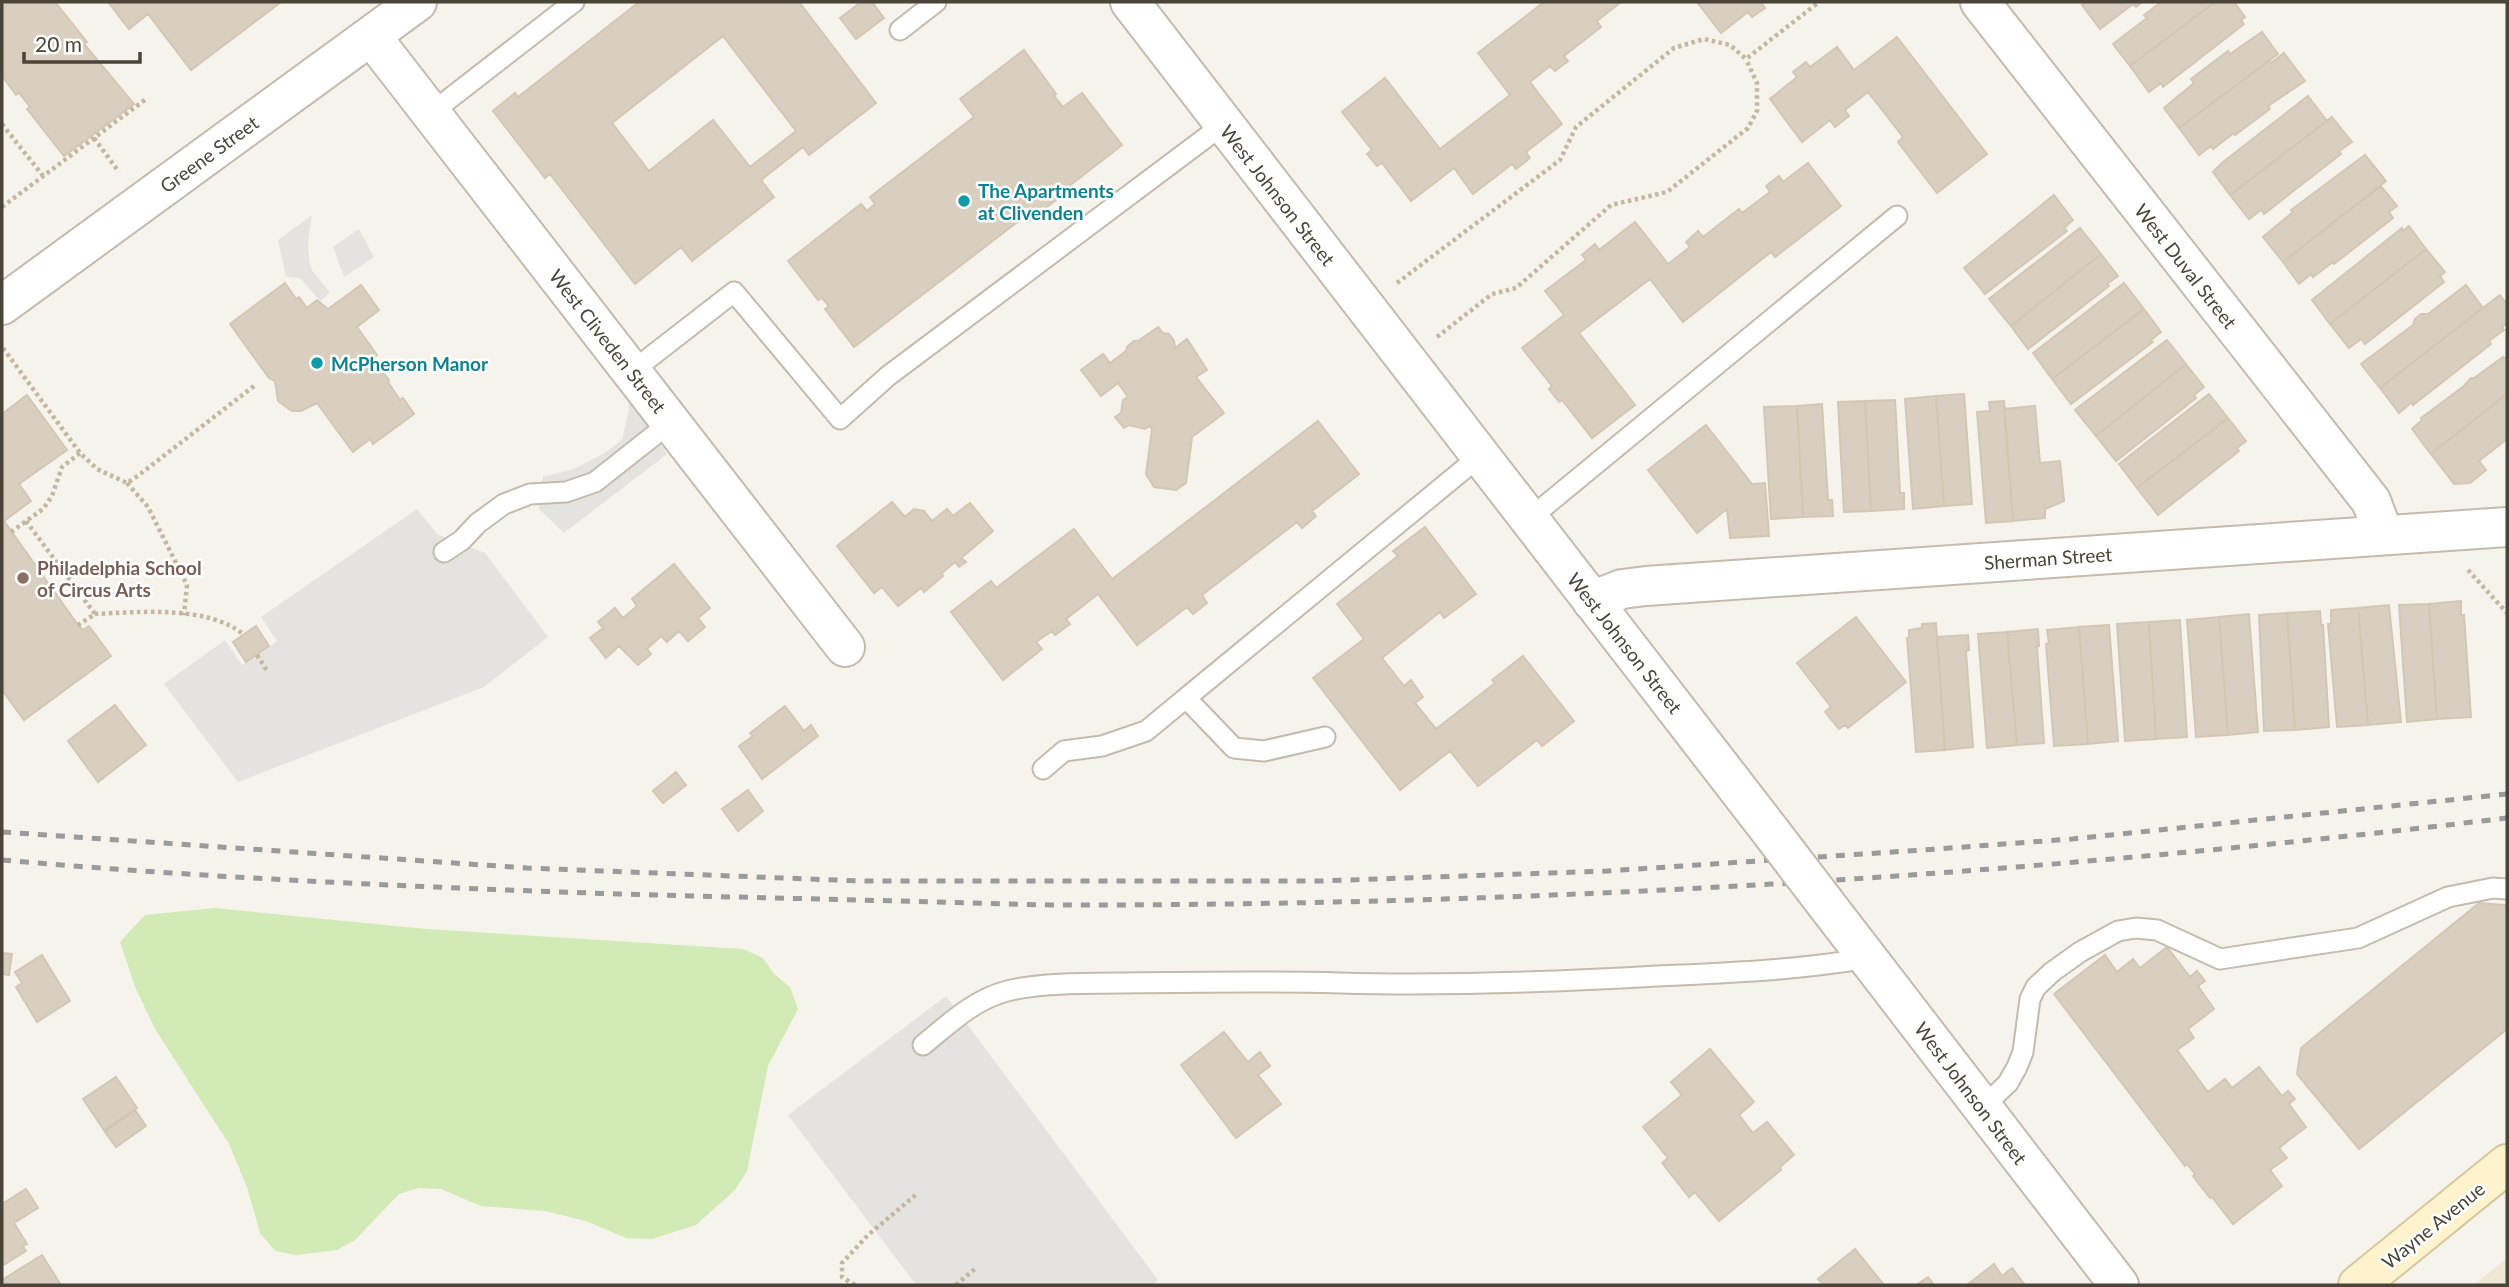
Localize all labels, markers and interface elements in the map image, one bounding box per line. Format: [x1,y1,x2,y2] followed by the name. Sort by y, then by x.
[24,21,140,65] scale bar
[35,31,82,56] text: 20 m
[155,111,263,197] street label: Greene Street
[1216,120,1340,270] street label: West Johnson Street
[978,179,1114,224] place label: The Apartments at Clivenden
[956,193,972,209] marker: The Apartments at Clivenden
[2130,199,2242,333] street label: West Duval Street
[545,265,671,418] street label: West Cliveden Street
[331,352,489,375] place label: McPherson Manor
[309,355,325,371] marker: McPherson Manor
[1983,542,2113,574] street label: Sherman Street
[37,556,202,601] place label: Philadelphia School of Circus Arts
[1563,568,1687,718] street label: West Johnson Street
[15,570,31,586] marker: Philadelphia School of Circus Arts
[1910,1017,2032,1169] street label: West Johnson Street
[2377,1177,2489,1273] street label: Wayne Avenue

